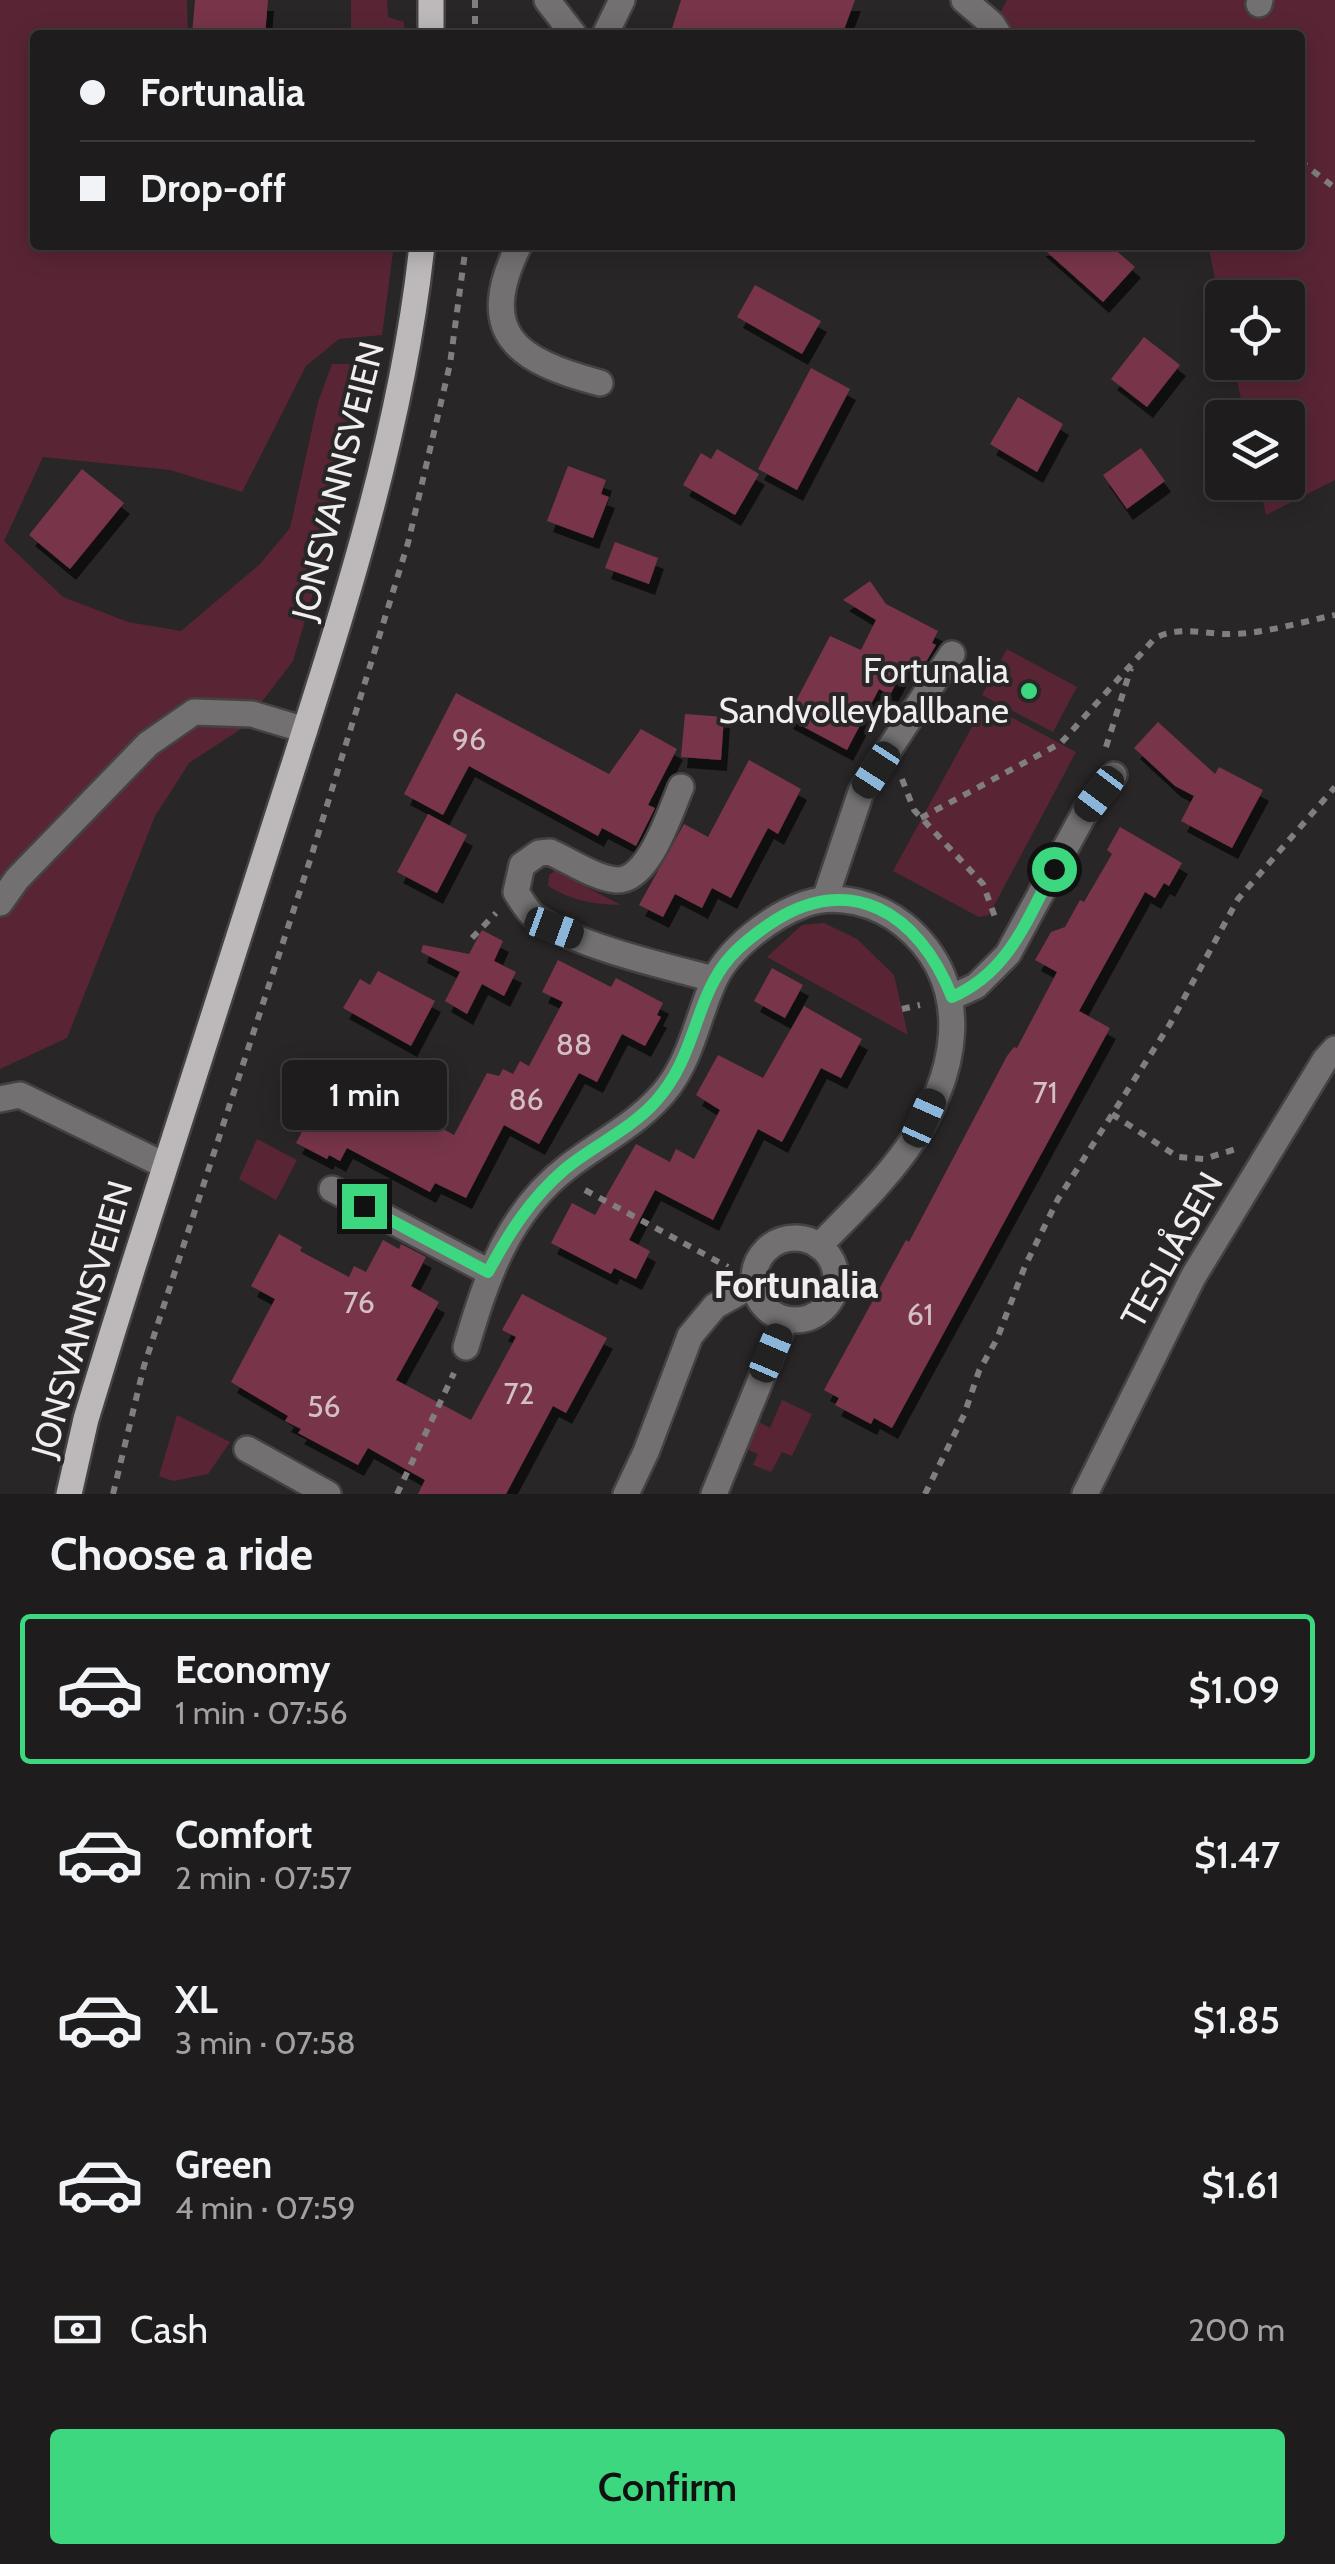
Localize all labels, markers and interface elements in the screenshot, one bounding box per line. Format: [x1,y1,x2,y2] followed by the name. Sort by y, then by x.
[140,69,305,116] text: Fortunalia
[140,165,286,212] text: Drop-off
[1205,280,1305,500] map controls
[1205,280,1305,380] button: locate
[282,337,393,626] street label: JONSVANNSVEIEN
[1205,400,1305,500] button: layers
[718,649,1009,732] place label: Fortunalia Sandvolleyballbane
[1018,680,1040,702] marker: Fortunalia Sandvolleyballbane
[452,721,486,758] house number: 96
[847,737,905,803] car
[1069,761,1129,827] car
[1032,847,1077,892] route start
[521,904,587,952] car
[556,1026,592,1063] house number: 88
[282,1061,446,1131] callout: 1 min
[1033,1074,1057,1111] house number: 71
[329,1075,400,1114] text: 1 min
[508,1081,544,1118] house number: 86
[898,1084,950,1152] car
[1111,1165,1232,1335] street label: TESLIÅSEN
[21,1176,142,1463] street label: JONSVANNSVEIEN
[342,1184,387,1229] route end
[714,1261,878,1308] district label: Fortunalia
[343,1284,375,1321] house number: 76
[907,1296,933,1333] house number: 61
[745,1320,797,1386] car
[504,1375,534,1412] house number: 72
[307,1388,341,1425] house number: 56
[50,1527,313,1581] text: Choose a ride
[55,1644,145,1734] icon: car
[175,1646,330,1693] text: Economy
[1189,1666,1280,1713] text: $1.09
[175,1693,348,1732] text: 1 min · 07:56
[55,1809,145,1899] icon: car
[175,1811,312,1858] text: Comfort
[1194,1831,1280,1878] text: $1.47
[175,1858,352,1897] text: 2 min · 07:57
[55,1974,145,2064] icon: car
[175,1976,218,2023] text: XL
[1193,1996,1280,2043] text: $1.85
[175,2023,356,2062] text: 3 min · 07:58
[55,2139,145,2229] icon: car
[175,2141,272,2188] text: Green
[1201,2161,1280,2208] text: $1.61
[175,2188,356,2227] text: 4 min · 07:59
[50,2302,105,2357] icon: cash
[130,2306,208,2353] text: Cash
[1188,2310,1285,2349] text: 200 m
[50,2429,1285,2544] button: Confirm

